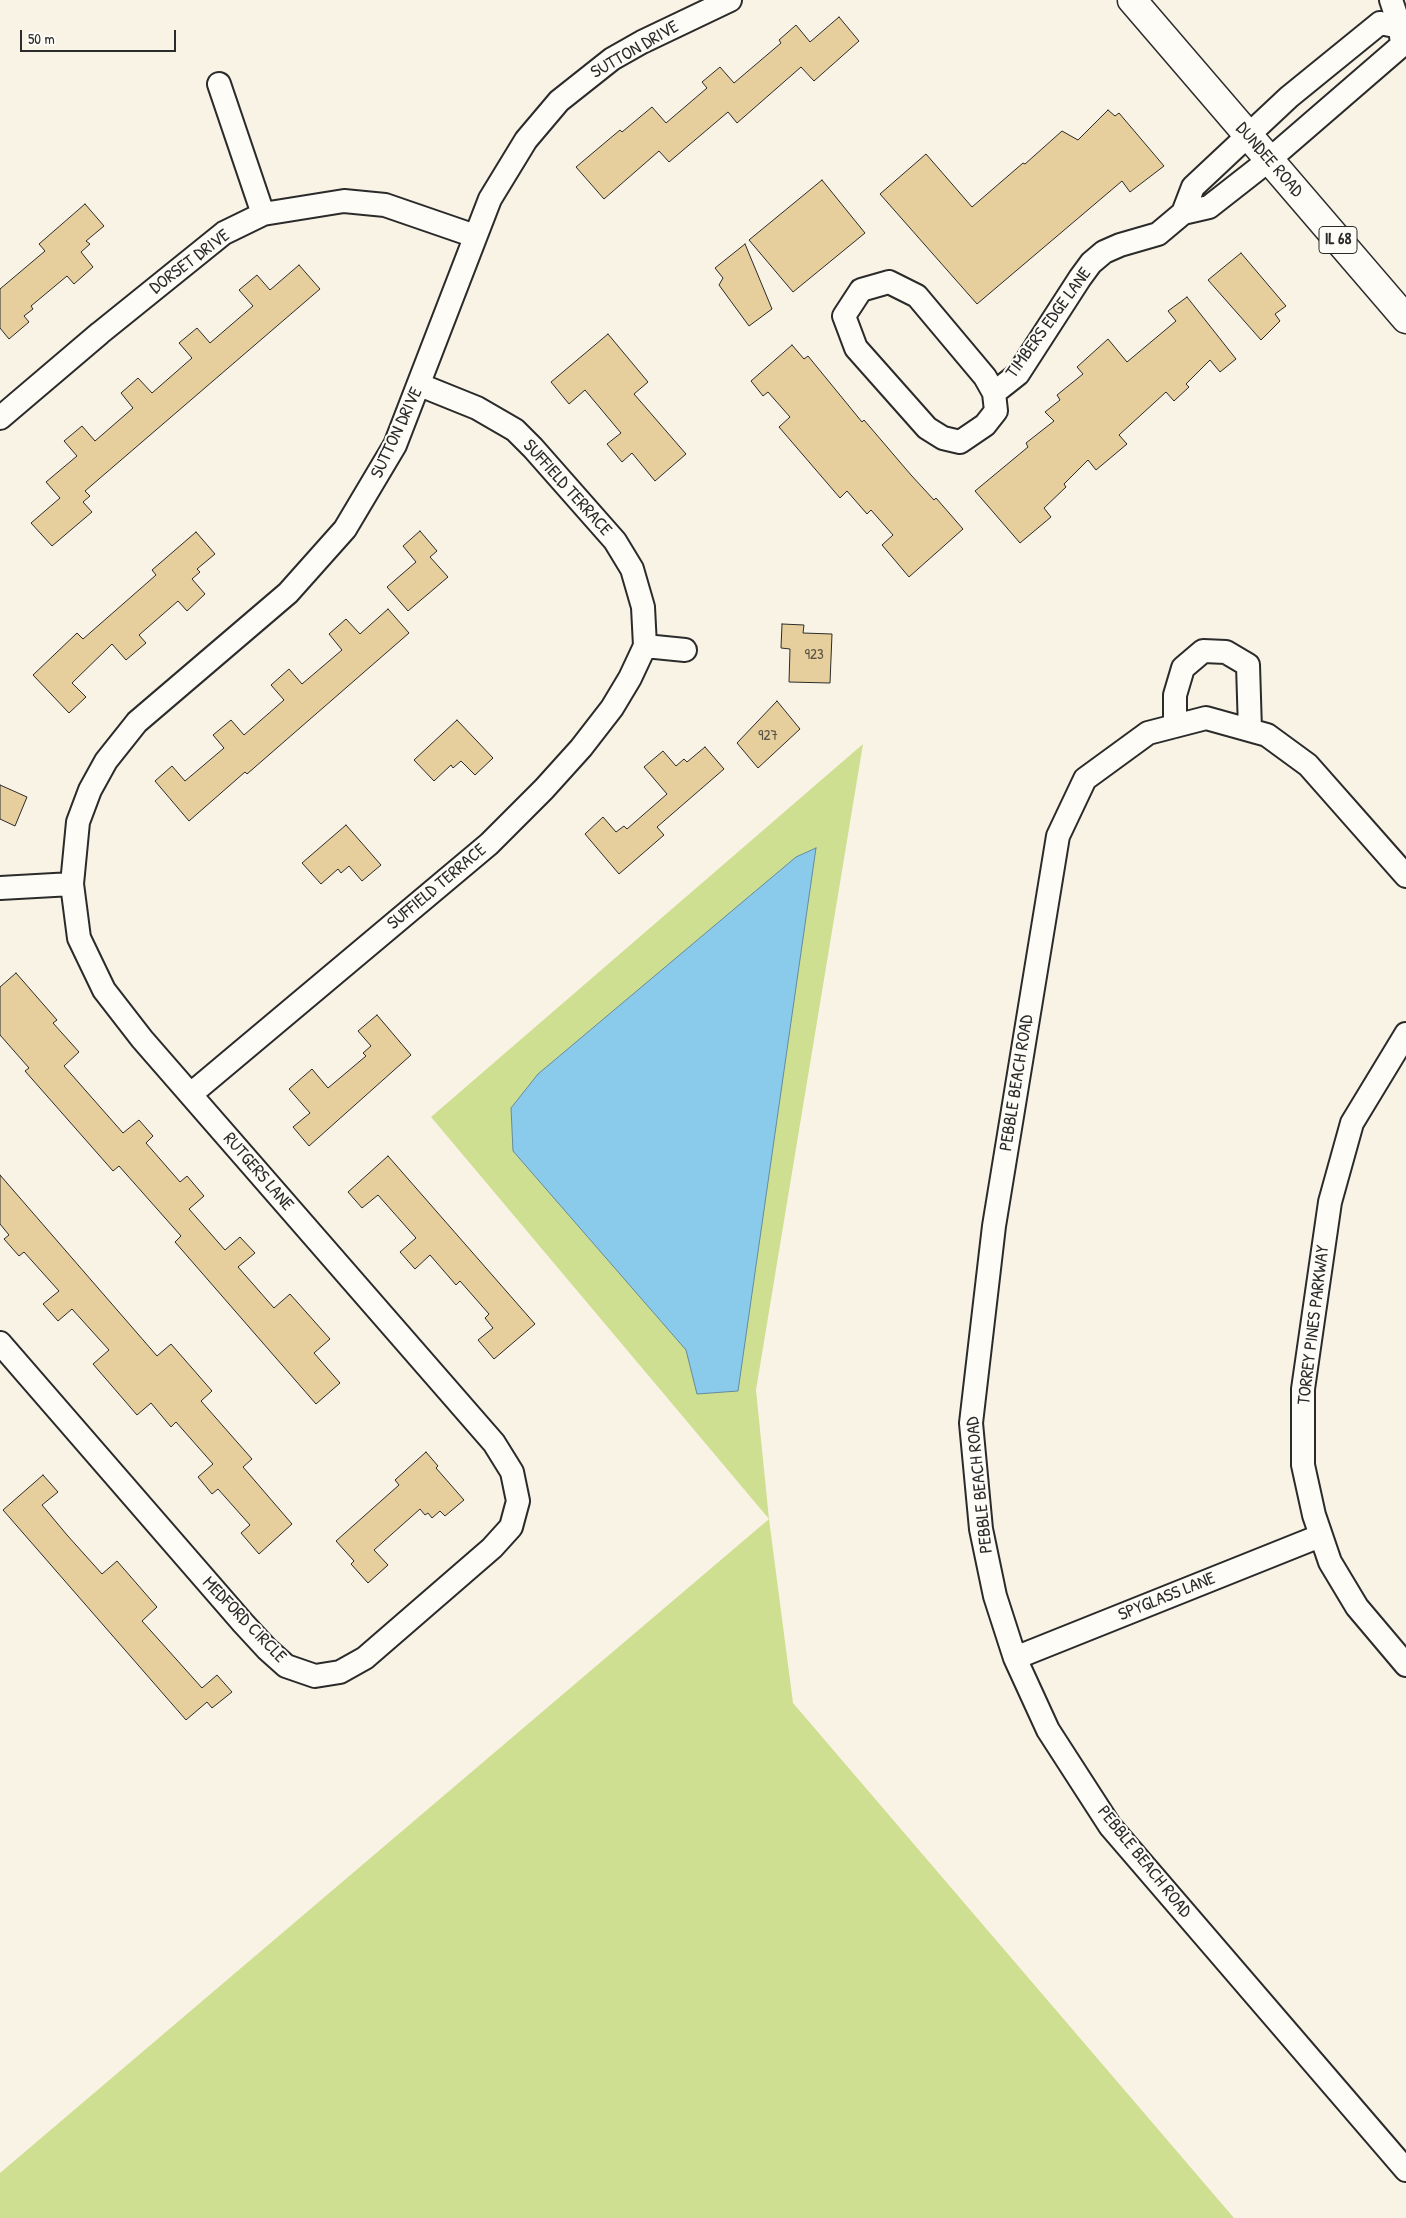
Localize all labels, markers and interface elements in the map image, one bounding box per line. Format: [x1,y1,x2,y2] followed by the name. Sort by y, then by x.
[587,16,683,84] street label: SUTTON DRIVE
[22,20,179,52] scale bar
[28,28,55,49] text: 50 m
[1231,118,1307,202] street label: DUNDEE ROAD
[146,225,234,299] street label: DORSET DRIVE
[1319,226,1357,254] road number: IL 68
[1002,264,1096,382] street label: TIMBERS EDGE LANE
[367,384,427,482] street label: SUTTON DRIVE
[518,435,616,541] street label: SUFFIELD TERRACE
[804,646,824,664] house number: 923
[758,727,778,745] house number: 927
[383,839,491,935] street label: SUFFIELD TERRACE
[996,1013,1038,1153] street label: PEBBLE BEACH ROAD
[218,1128,298,1216] street label: RUTGERS LANE
[1294,1244,1334,1406] street label: TORREY PINES PARKWAY
[962,1416,998,1554] street label: PEBBLE BEACH ROAD
[1115,1568,1219,1626] street label: SPYGLASS LANE
[197,1572,291,1668] street label: MEDFORD CIRCLE
[1092,1802,1196,1922] street label: PEBBLE BEACH ROAD

